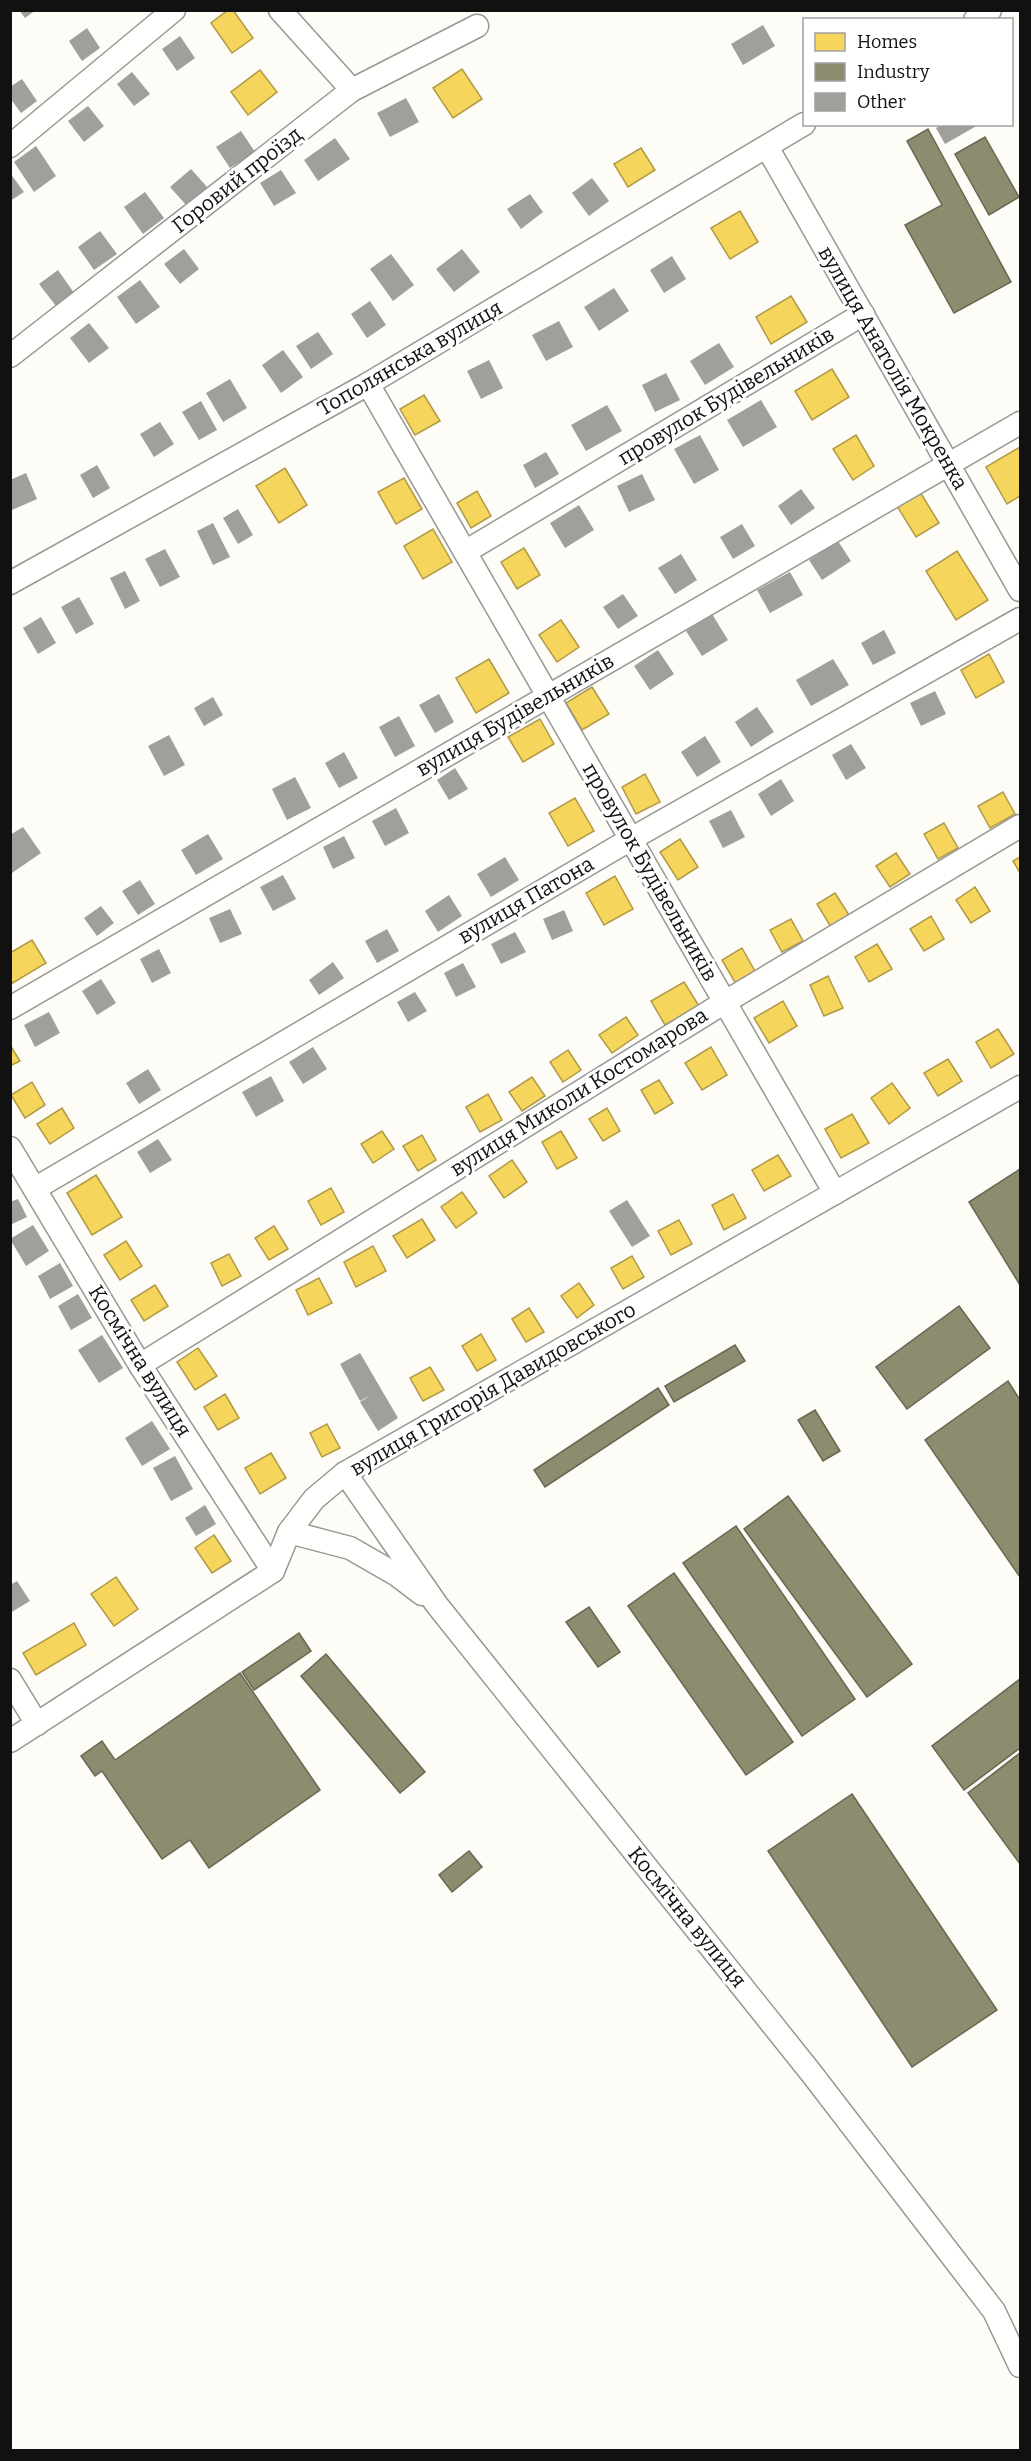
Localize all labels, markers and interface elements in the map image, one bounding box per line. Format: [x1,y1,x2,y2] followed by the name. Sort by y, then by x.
[803,18,1013,126] legend
[857,31,917,53] text: Homes
[857,61,930,83] text: Industry
[857,91,906,113] text: Other
[167,121,307,239] street label: Горовий проїзд
[812,242,974,495] street label: вулиця Анатолія Мокренка
[313,295,507,421] street label: Тополянська вулиця
[613,321,839,471] street label: провулок Будівельників
[411,648,619,782] street label: вулиця Будівельників
[577,758,723,986] street label: провулок Будівельників
[454,850,599,949] street label: вулиця Патона
[445,1002,713,1182] street label: вулиця Миколи Костомарова
[83,1280,197,1442] street label: Космічна вулиця
[346,1296,640,1482] street label: вулиця Григорія Давидовського
[622,1841,752,1993] street label: Космічна вулиця

